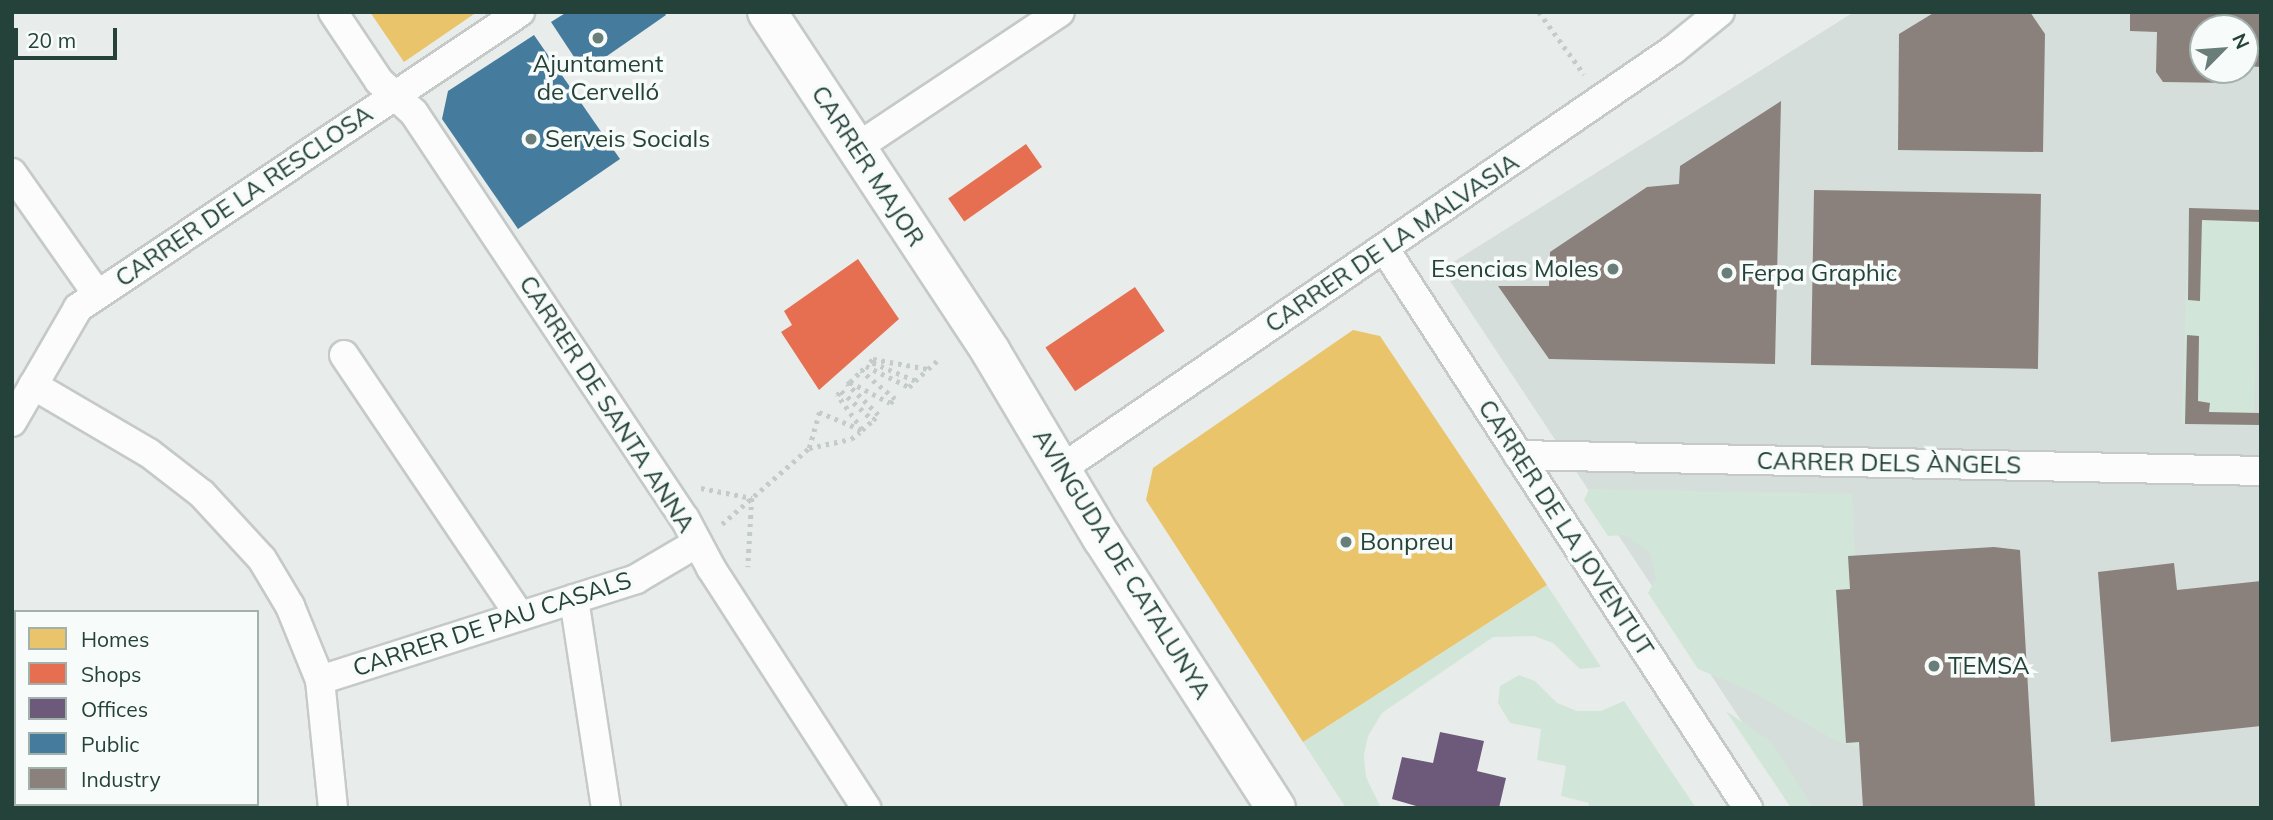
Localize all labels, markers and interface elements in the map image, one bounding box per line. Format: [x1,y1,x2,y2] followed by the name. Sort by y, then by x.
[18,14,121,58] scale bar
[2189,14,2259,84] north arrow
[27,27,76,53] text: 20 m
[2227,29,2255,53] text: N
[590,30,606,46] marker: Ajuntament de Cervelló
[533,50,663,106] place label: Ajuntament de Cervelló
[805,80,931,252] street label: CARRER MAJOR
[110,99,378,293] street label: CARRER DE LA RESCLOSA
[545,125,710,153] place label: Serveis Socials
[523,131,539,147] marker: Serveis Socials
[1260,147,1524,339] street label: CARRER DE LA MALVASIA
[1431,255,1599,283] place label: Esencias Moles
[1741,259,1897,287] place label: Ferpa Graphic
[1605,261,1621,277] marker: Esencias Moles
[1719,265,1735,281] marker: Ferpa Graphic
[513,270,701,538] street label: CARRER DE SANTA ANNA
[1472,394,1660,662] street label: CARRER DE LA JOVENTUT
[1027,424,1217,704] street label: AVINGUDA DE CATALUNYA
[1756,446,2022,480] street label: CARRER DELS ÀNGELS
[1360,528,1454,556] place label: Bonpreu
[1338,534,1354,550] marker: Bonpreu
[349,565,635,683] street label: CARRER DE PAU CASALS
[14,610,259,806] legend
[81,626,149,652] text: Homes
[1948,652,2030,680] place label: TEMSA
[1926,658,1942,674] marker: TEMSA
[81,661,141,687] text: Shops
[81,696,148,722] text: Offices
[81,731,140,757] text: Public
[81,766,161,792] text: Industry

